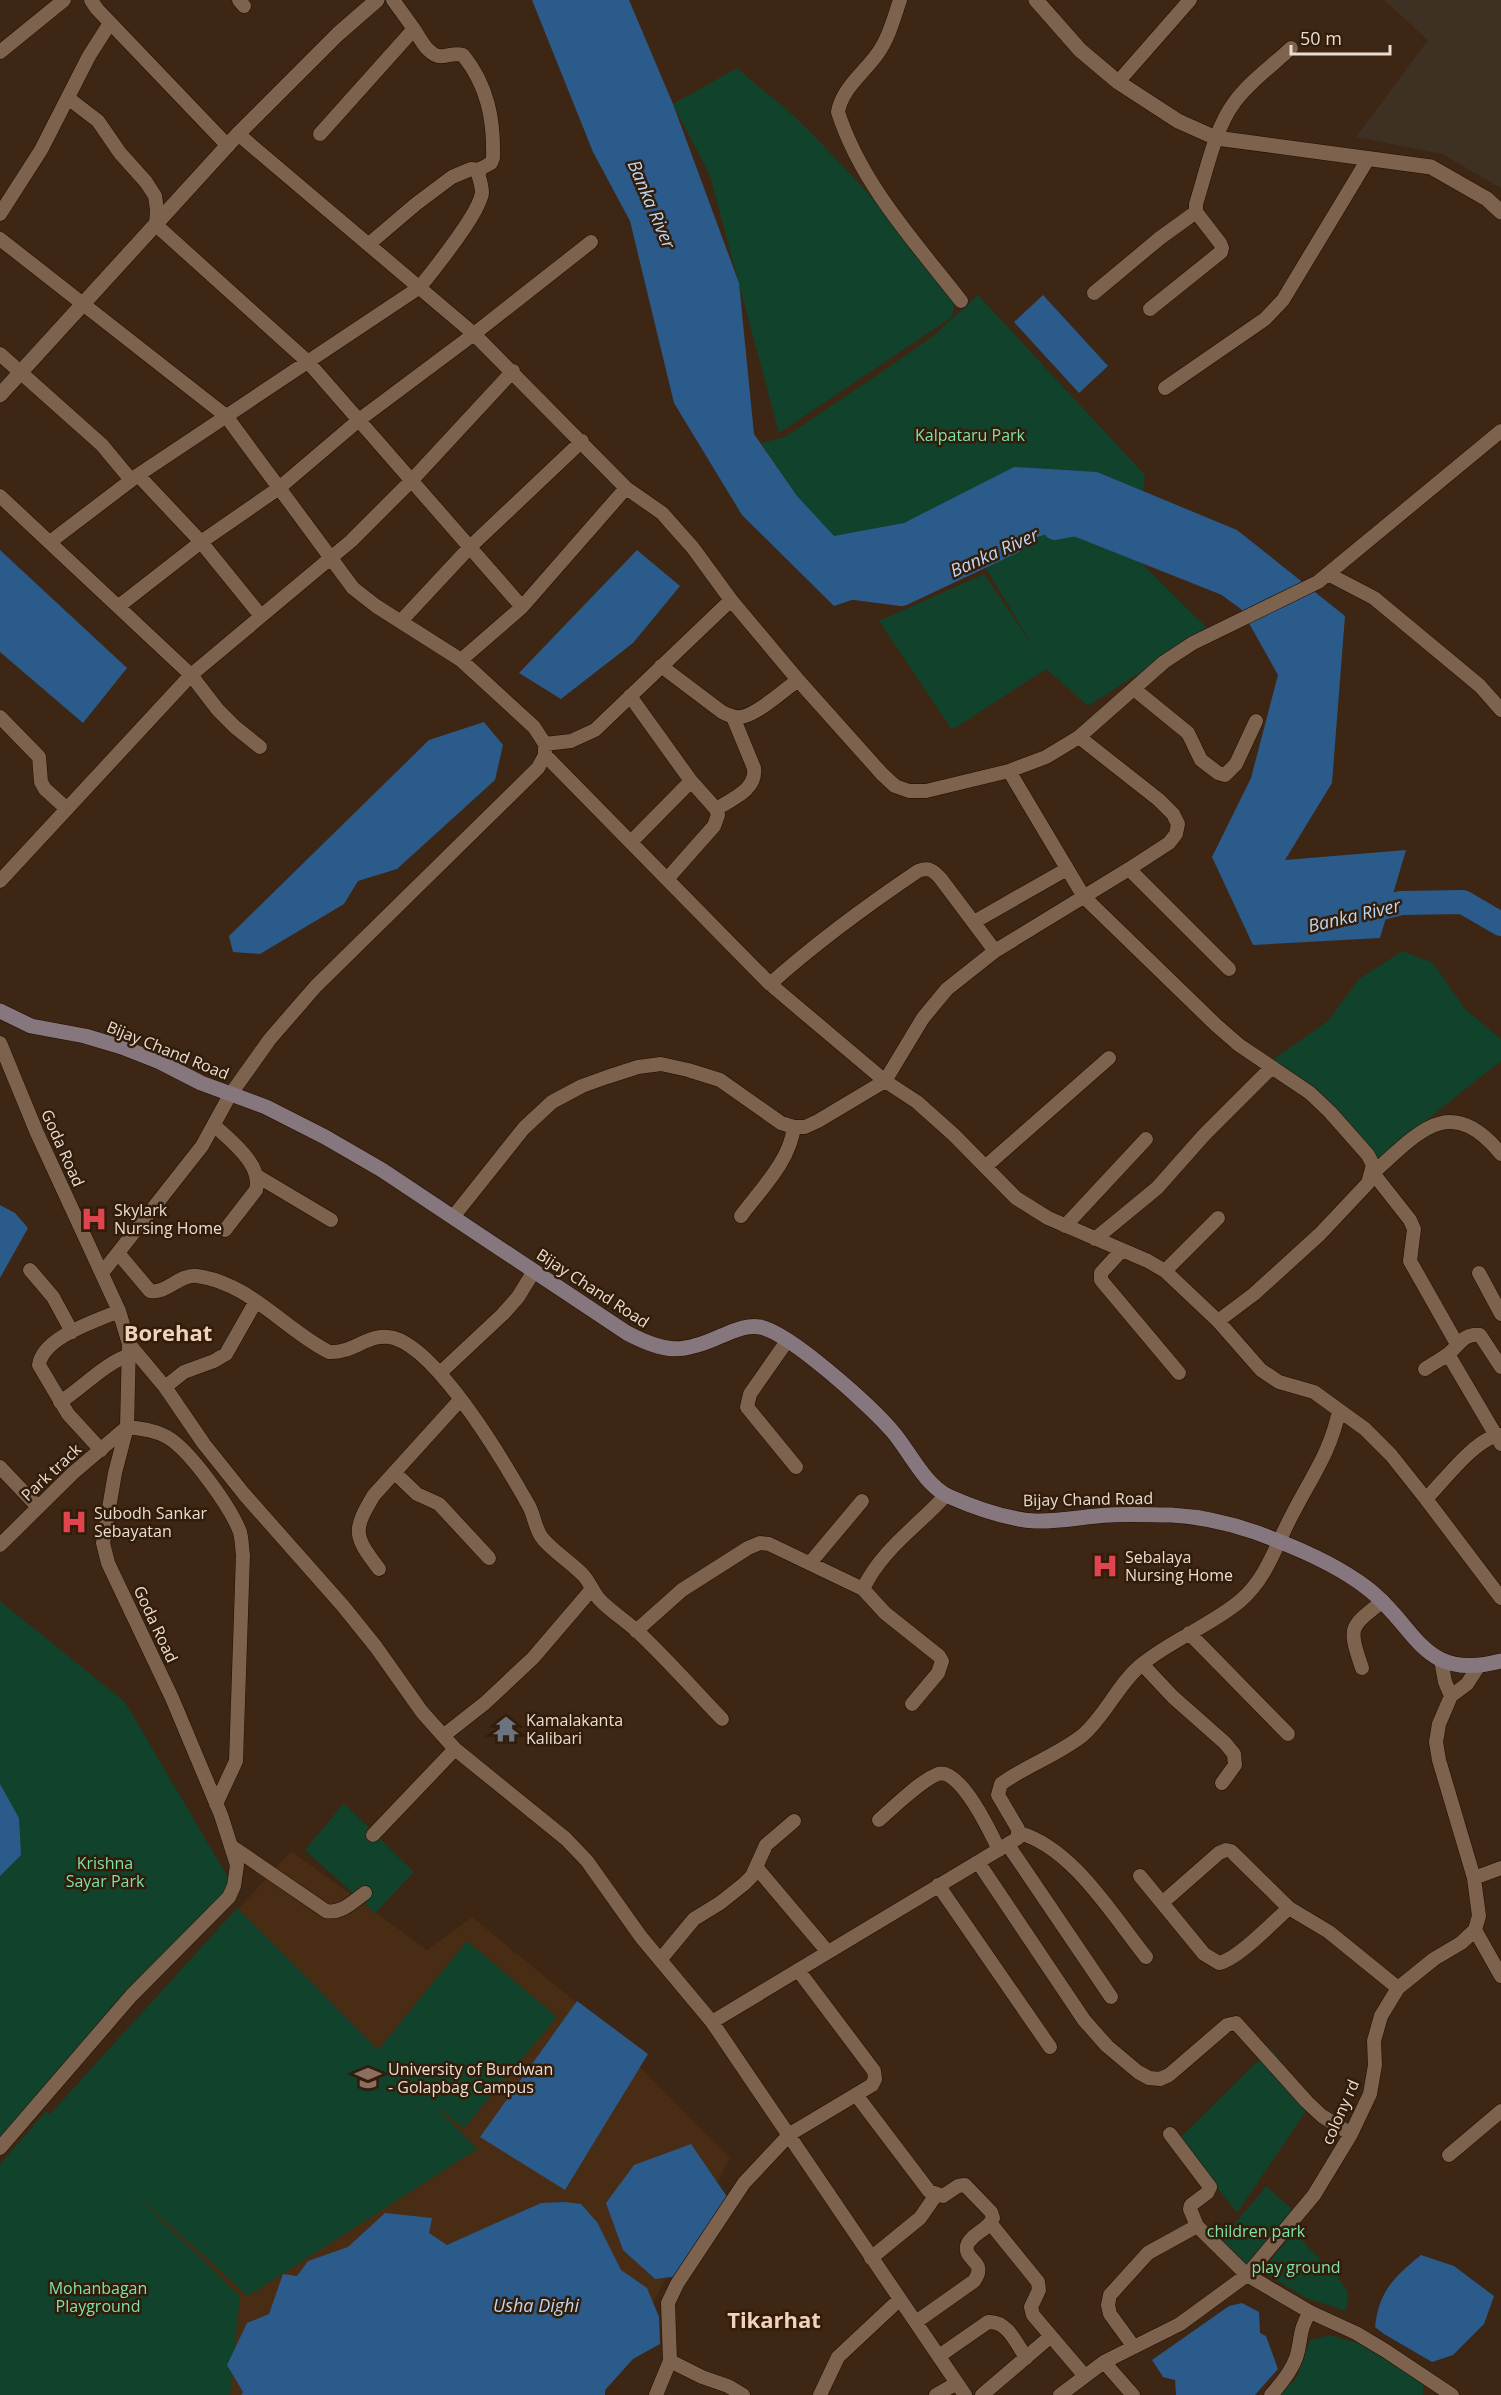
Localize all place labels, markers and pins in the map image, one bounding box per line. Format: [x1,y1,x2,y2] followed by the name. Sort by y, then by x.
[114,1199,222,1239] place label: Skylark Nursing Home
[79,1204,109,1234] hospital icon: Skylark Nursing Home
[94,1502,208,1542] place label: Subodh Sankar Sebayatan
[59,1507,89,1537] hospital icon: Subodh Sankar Sebayatan
[1125,1546,1233,1586] place label: Sebalaya Nursing Home
[1090,1551,1120,1581] hospital icon: Sebalaya Nursing Home
[526,1709,623,1749] place label: Kamalakanta Kalibari
[491,1714,521,1744] temple icon: Kamalakanta Kalibari
[388,2058,553,2098] place label: University of Burdwan - Golapbag Campus
[353,2063,383,2093] school or university icon: University of Burdwan - Golapbag Campus

